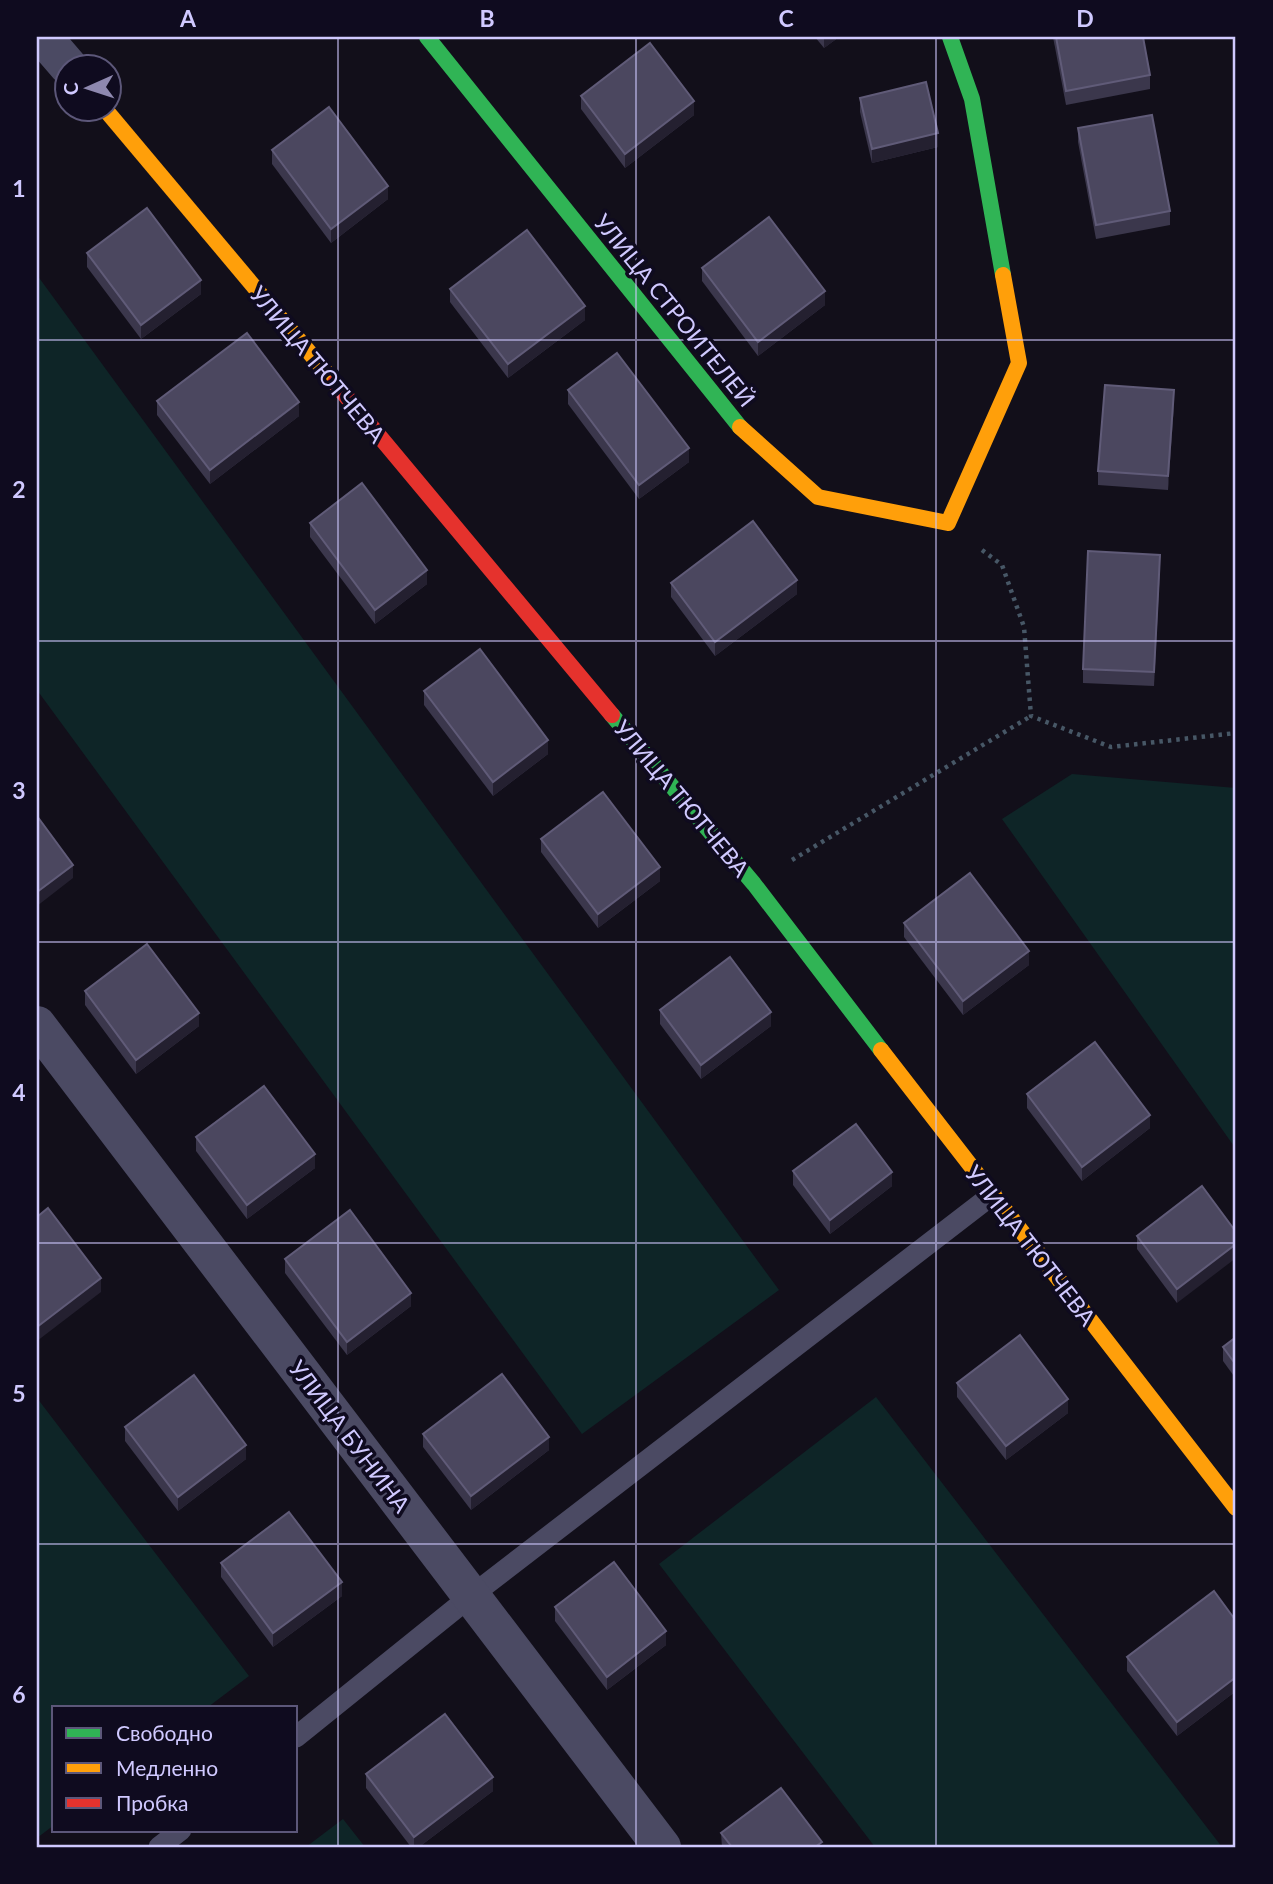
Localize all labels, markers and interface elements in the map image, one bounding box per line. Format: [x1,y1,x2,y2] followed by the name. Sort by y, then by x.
[179,4,197,32] text: A
[479,4,495,32] text: B
[778,4,794,32] text: C
[1076,4,1094,32] text: D
[52,52,122,122] north arrow
[59,82,82,96] text: С
[12,174,26,202] text: 1
[589,208,761,412] street label: УЛИЦА СТРОИТЕЛЕЙ
[244,280,392,448] street label: УЛИЦА ТЮТЧЕВА
[12,475,26,503] text: 2
[608,714,756,882] street label: УЛИЦА ТЮТЧЕВА
[12,776,26,804] text: 3
[12,1078,26,1106] text: 4
[960,1159,1103,1331] street label: УЛИЦА ТЮТЧЕВА
[284,1354,417,1518] street label: УЛИЦА БУНИНА
[12,1379,26,1407] text: 5
[12,1680,26,1708] text: 6
[52,1706,298,1832] legend
[116,1720,213,1745] text: Свободно
[116,1755,218,1780] text: Медленно
[116,1790,189,1815] text: Пробка

